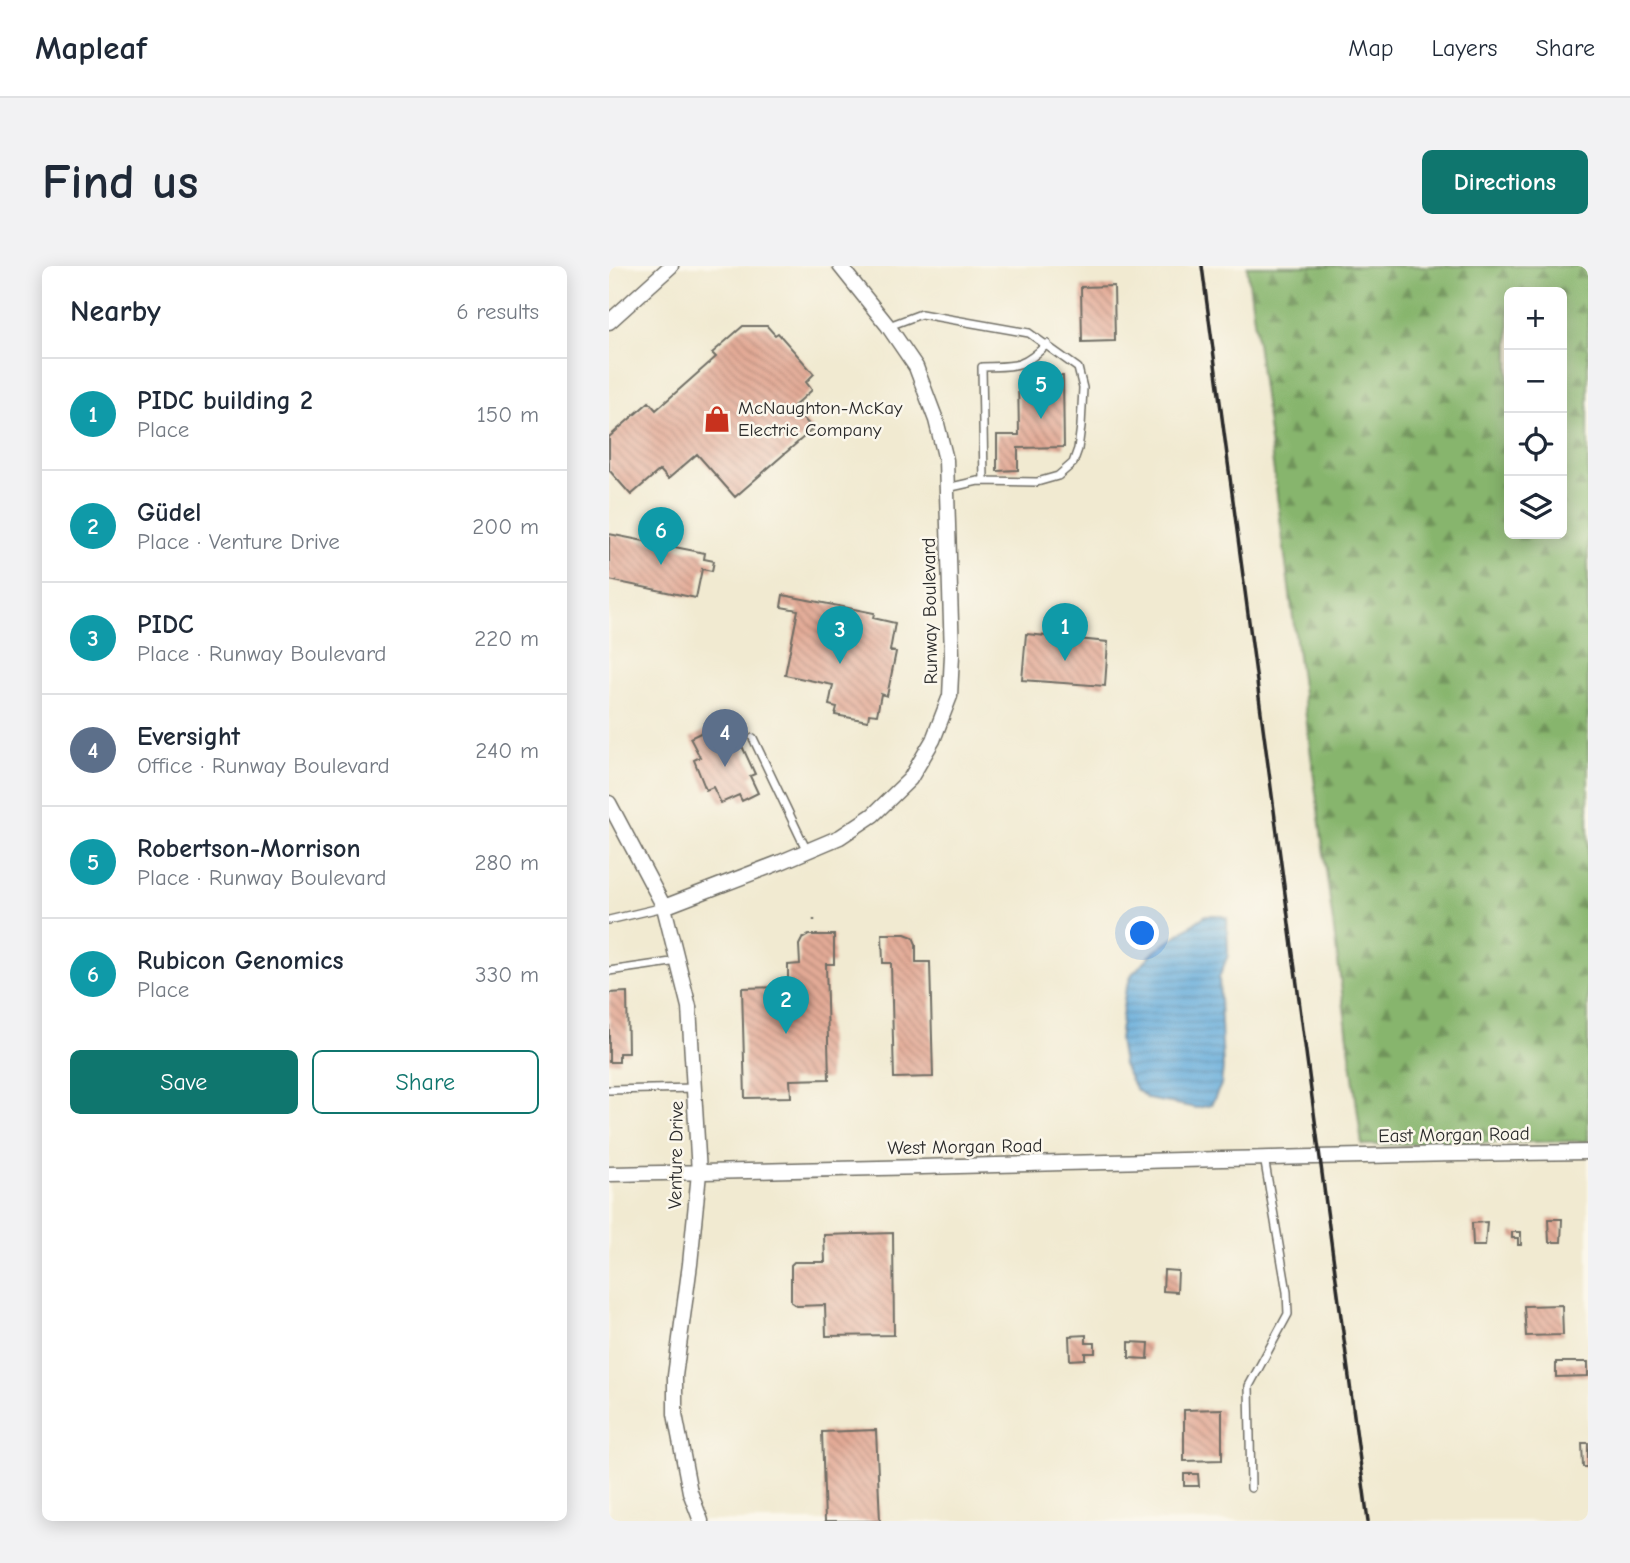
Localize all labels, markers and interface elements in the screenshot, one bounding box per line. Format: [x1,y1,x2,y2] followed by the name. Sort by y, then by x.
[35,29,147,67] text: Mapleaf
[1348,34,1394,62] text: Map
[1432,34,1497,62] text: Layers
[1535,34,1595,62] text: Share
[1422,150,1588,214] button: Directions
[42,154,198,210] text: Find us
[1504,287,1567,539] map controls
[1504,287,1567,350] button: +
[70,294,161,329] text: Nearby
[456,298,539,325] text: 6 results
[1504,350,1567,413] button: −
[1018,361,1064,419] pin: 5
[137,386,313,416] text: PIDC building 2
[738,397,903,441] place label: McNaughton-McKay Electric Company
[88,401,98,428] text: 1
[477,401,539,428] text: 150 m
[702,404,732,434] shop icon: McNaughton-McKay Electric Company
[1504,413,1567,476] button: locate
[137,416,189,443] text: Place
[1504,476,1567,539] button: layers
[137,498,201,528] text: Güdel
[638,507,684,565] pin: 6
[87,513,99,540] text: 2
[472,513,539,540] text: 200 m
[137,528,340,555] text: Place · Venture Drive
[918,537,942,685] street label: Runway Boulevard
[1042,603,1088,661] pin: 1
[817,606,863,664] pin: 3
[137,610,194,640] text: PIDC
[87,625,99,652] text: 3
[474,625,539,652] text: 220 m
[137,640,387,667] text: Place · Runway Boulevard
[702,709,748,767] pin: 4
[137,722,240,752] text: Eversight
[88,737,98,764] text: 4
[475,737,539,764] text: 240 m
[137,752,390,779] text: Office · Runway Boulevard
[137,834,361,864] text: Robertson-Morrison
[87,849,99,876] text: 5
[474,849,539,876] text: 280 m
[137,864,387,891] text: Place · Runway Boulevard
[1125,916,1159,950] your location
[137,946,344,976] text: Rubicon Genomics
[87,961,99,988] text: 6
[475,961,539,988] text: 330 m
[137,976,189,1003] text: Place
[763,976,809,1034] pin: 2
[70,1050,298,1114] button: Save
[312,1050,539,1114] button: Share
[664,1101,688,1209] street label: Venture Drive
[1378,1123,1530,1147] street label: East Morgan Road
[887,1135,1043,1159] street label: West Morgan Road

